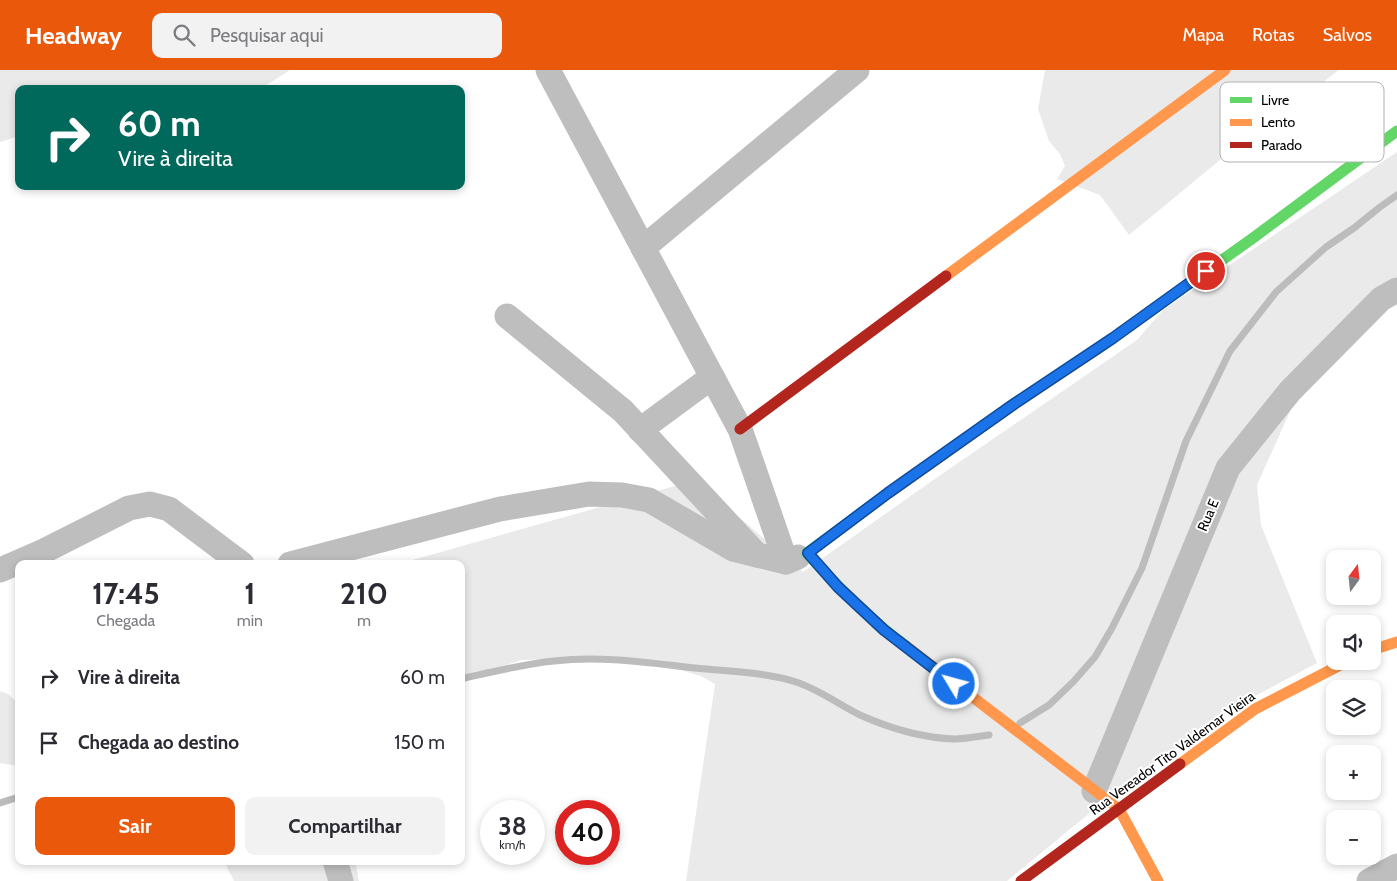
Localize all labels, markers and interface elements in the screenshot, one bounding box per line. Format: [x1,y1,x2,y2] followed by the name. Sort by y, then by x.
[152,13,502,58] search box
[25,21,122,50] text: Headway
[170,21,198,49] icon: search
[210,24,324,47] text: Pesquisar aqui
[1182,24,1224,46] text: Mapa
[1252,24,1295,46] text: Rotas
[1323,24,1372,46] text: Salvos
[1220,82,1384,162] legend
[1261,91,1289,109] text: Livre
[118,102,201,145] text: 60 m
[35,105,100,170] icon: right
[1261,113,1295,131] text: Lento
[1261,136,1302,154] text: Parado
[118,145,233,172] text: Vire à direita
[1185,250,1227,292] pin
[1192,257,1220,285] icon: arrive
[1193,496,1223,534] street label: Rua E
[1326,550,1381,605] north arrow
[1326,550,1381,865] map controls
[92,575,160,612] text: 17:45
[244,575,255,612] text: 1
[340,575,388,612] text: 210
[96,611,155,630] text: Chegada
[237,611,263,630] text: min
[357,611,371,630] text: m
[1326,615,1381,670] button: sound
[927,657,979,709] position arrow
[35,664,63,692] icon: right
[78,666,180,689] text: Vire à direita
[400,666,445,689] text: 60 m
[1326,680,1381,735] button: layers
[1086,687,1258,819] street label: Rua Vereador Tito Valdemar Vieira
[35,729,63,757] icon: arrive
[78,731,239,754] text: Chegada ao destino
[394,731,445,754] text: 150 m
[1326,745,1381,800] button: +
[35,797,235,855] button: Sair
[245,797,445,855] button: Compartilhar
[555,800,620,865] speed limit sign: 40
[1326,810,1381,865] button: −
[498,811,527,841] text: 38
[499,837,526,852] text: km/h

